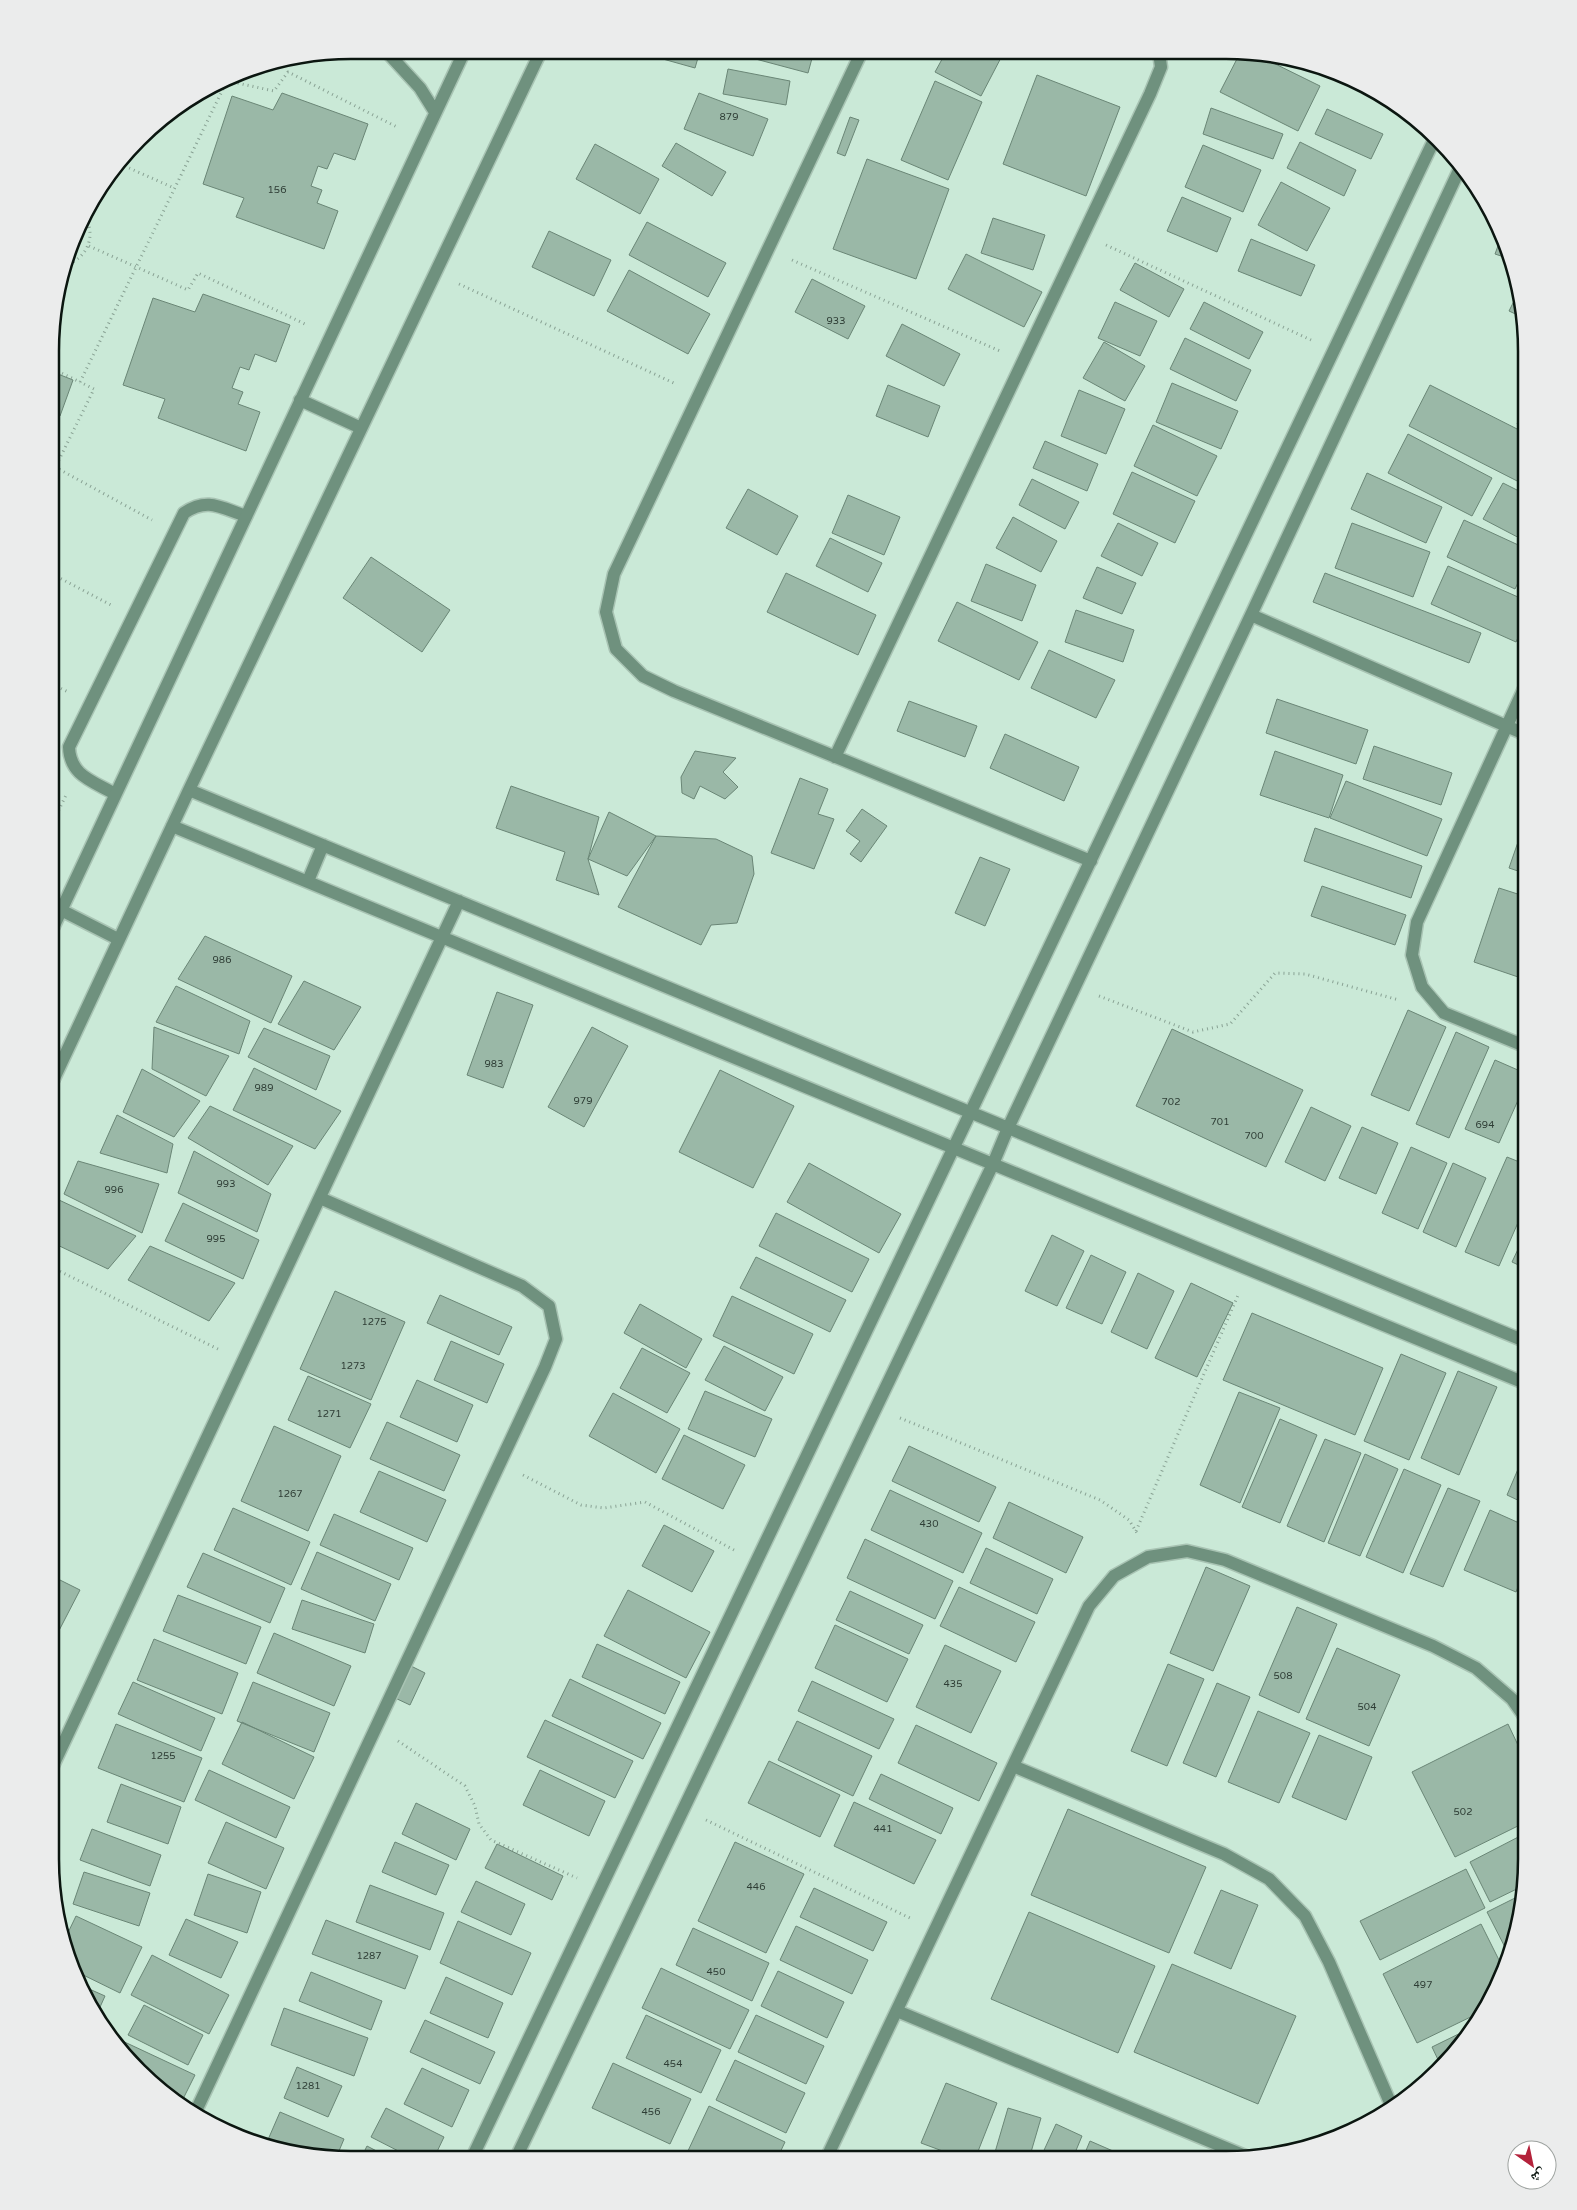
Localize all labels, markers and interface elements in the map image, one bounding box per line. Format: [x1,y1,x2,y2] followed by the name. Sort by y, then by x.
[720,111,738,123] house number: 879
[268,184,286,196] house number: 156
[827,315,845,327] house number: 933
[213,954,231,966] house number: 986
[485,1058,503,1070] house number: 983
[255,1082,273,1094] house number: 989
[574,1095,592,1107] house number: 979
[1162,1096,1180,1108] house number: 702
[1211,1116,1229,1128] house number: 701
[1476,1119,1494,1131] house number: 694
[1245,1130,1263,1142] house number: 700
[217,1178,235,1190] house number: 993
[105,1184,123,1196] house number: 996
[207,1233,225,1245] house number: 995
[361,1316,387,1328] house number: 1275
[340,1360,366,1372] house number: 1273
[316,1408,342,1420] house number: 1271
[277,1488,303,1500] house number: 1267
[920,1518,938,1530] house number: 430
[1274,1670,1292,1682] house number: 508
[944,1678,962,1690] house number: 435
[1358,1701,1376,1713] house number: 504
[150,1750,176,1762] house number: 1255
[1454,1806,1472,1818] house number: 502
[874,1823,892,1835] house number: 441
[747,1881,765,1893] house number: 446
[356,1950,382,1962] house number: 1287
[707,1966,725,1978] house number: 450
[1414,1979,1432,1991] house number: 497
[664,2058,682,2070] house number: 454
[295,2080,321,2092] house number: 1281
[642,2106,660,2118] house number: 456
[1507,2140,1557,2190] north arrow
[1528,2164,1550,2187] text: ش

